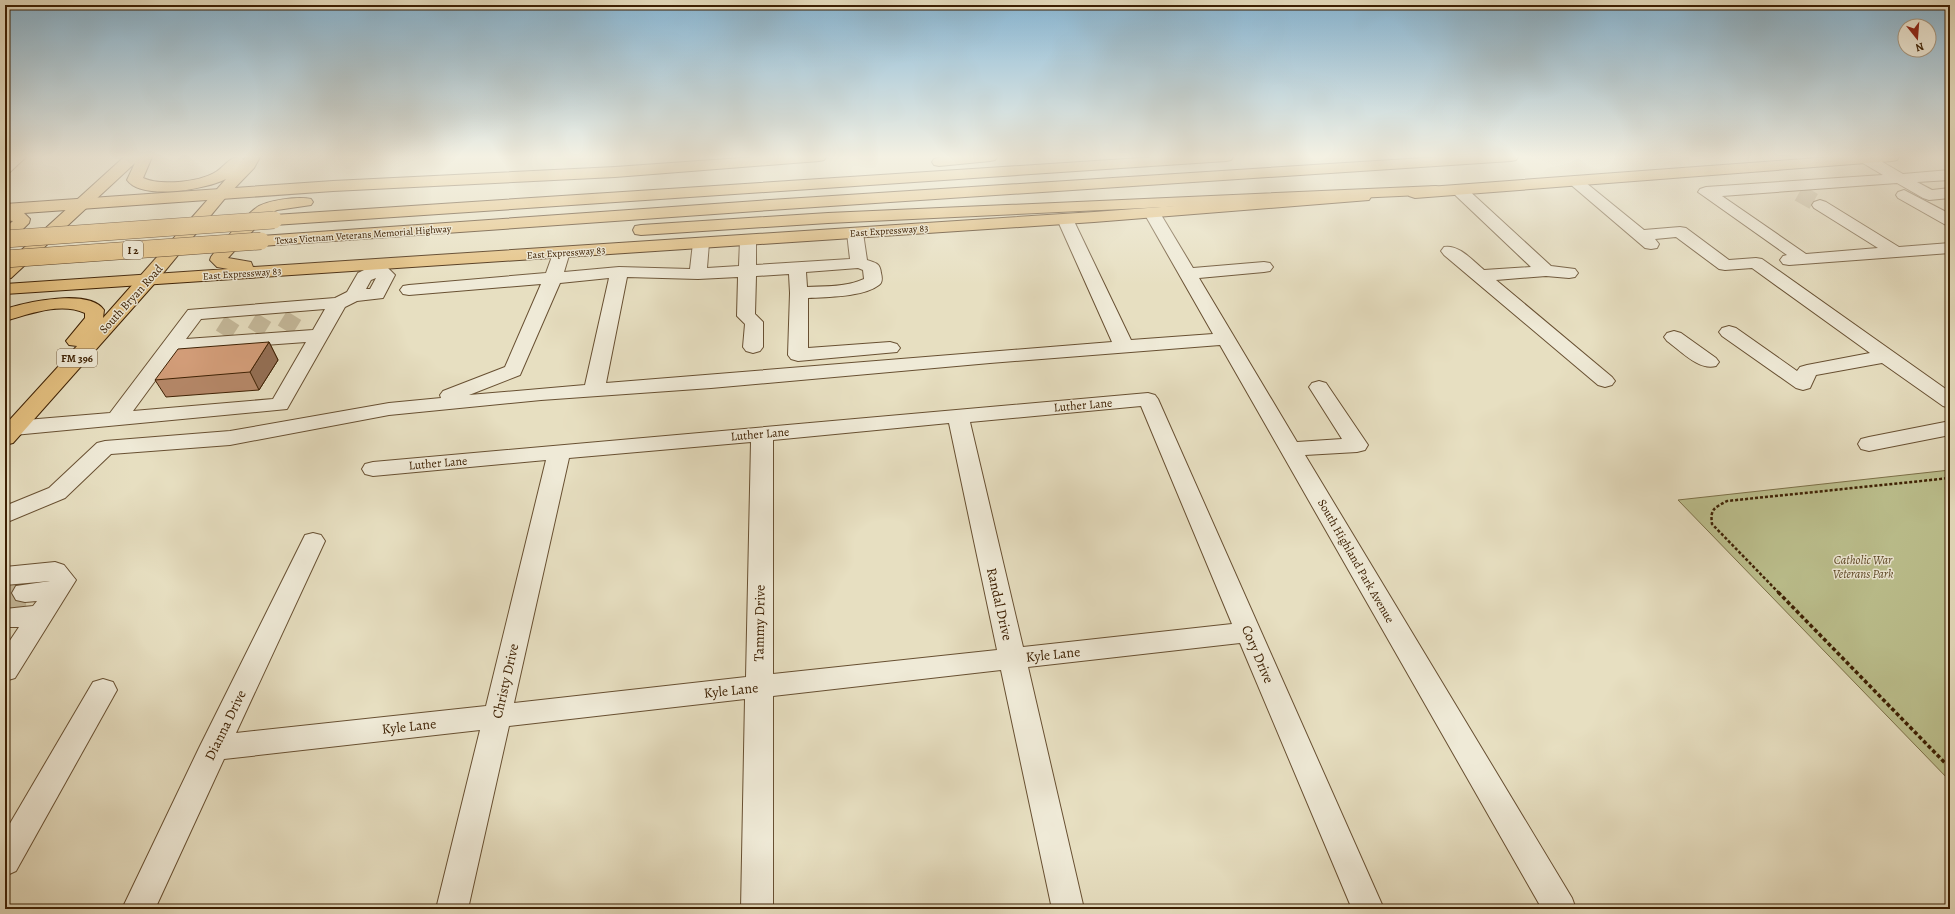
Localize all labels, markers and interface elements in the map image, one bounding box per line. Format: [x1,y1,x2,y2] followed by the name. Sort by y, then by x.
[1897,18,1937,58] north arrow
[1914,39,1926,55] text: N
[849,221,929,241] street label: East Expressway 83
[274,222,452,247] street label: Texas Vietnam Veterans Memorial Highway
[123,241,143,259] road number: I 2
[526,243,606,263] street label: East Expressway 83
[96,261,167,337] street label: South Bryan Road
[202,264,282,284] street label: East Expressway 83
[57,349,97,367] road number: FM 396
[1053,394,1113,416] street label: Luther Lane
[730,423,790,445] street label: Luther Lane
[408,452,468,474] street label: Luther Lane
[1314,496,1398,626] street label: South Highland Park Avenue
[1833,552,1894,582] park label: Catholic War Veterans Park
[982,566,1017,642] street label: Randal Drive
[749,584,770,662] street label: Tammy Drive
[1237,622,1278,686] street label: Cory Drive
[488,642,523,720] street label: Christy Drive
[1025,642,1081,667] street label: Kyle Lane
[703,678,759,703] street label: Kyle Lane
[200,687,251,764] street label: Dianna Drive
[381,714,437,739] street label: Kyle Lane

